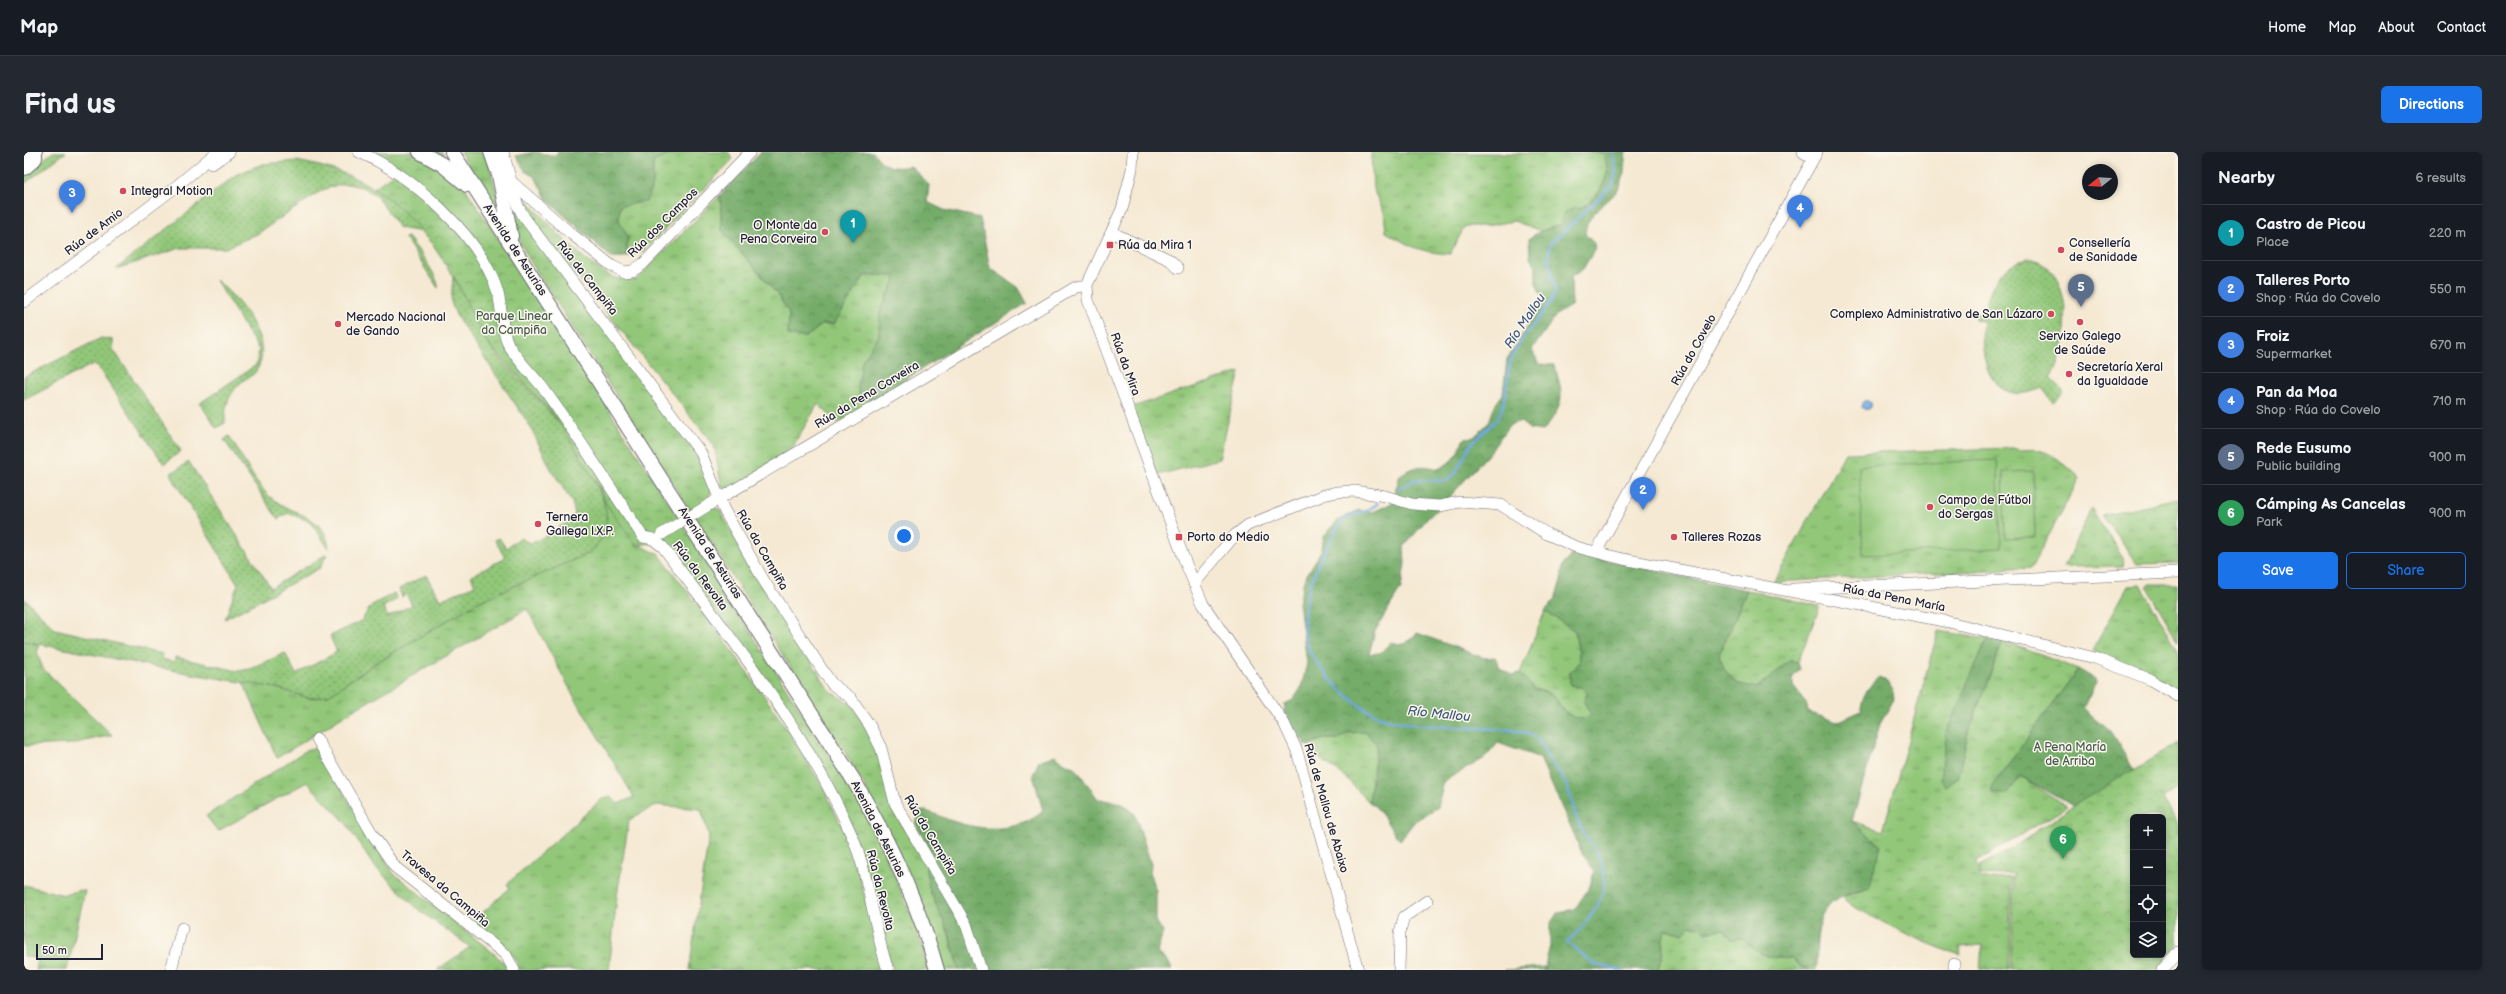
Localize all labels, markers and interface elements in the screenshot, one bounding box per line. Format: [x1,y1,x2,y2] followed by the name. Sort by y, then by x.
[20,16,58,39] text: Map
[2268,19,2306,36] text: Home
[2328,19,2356,36] text: Map
[2378,19,2415,36] text: About
[2437,19,2486,36] text: Contact
[2381,86,2482,123] button: Directions
[24,88,116,121] text: Find us
[2082,164,2118,200] north arrow
[2218,168,2275,188] text: Nearby
[2416,170,2466,186] text: 6 results
[59,180,85,213] pin: 3
[131,184,213,199] place label: Integral Motion
[625,185,701,261] street label: Rúa dos Campos
[118,186,128,196] marker: Integral Motion
[1787,195,1813,228] pin: 4
[480,201,550,299] street label: Avenida de Asturias
[62,205,126,259] street label: Rúa de Amio
[840,210,866,243] pin: 1
[2256,215,2366,234] text: Castro de Picou
[740,218,817,247] place label: O Monte da Pena Corveira
[2228,225,2234,241] text: 1
[2429,225,2466,241] text: 220 m
[820,227,830,237] marker: O Monte da Pena Corveira
[2256,234,2289,250] text: Place
[2069,236,2137,265] place label: Consellería de Sanidade
[553,238,621,318] street label: Rúa da Campiña
[1118,238,1192,253] place label: Rúa da Mira 1
[1105,240,1115,250] marker: Rúa da Mira 1
[2056,245,2066,255] marker: Consellería de Sanidade
[2256,271,2350,290] text: Talleres Porto
[2068,274,2094,307] pin: 5
[2227,281,2235,297] text: 2
[2429,281,2466,297] text: 550 m
[1501,290,1549,352] water label: Río Mallou
[2256,290,2381,306] text: Shop · Rúa do Covelo
[1830,307,2043,322] place label: Complexo Administrativo de San Lázaro
[476,309,553,338] park label: Parque Linear da Campiña
[2046,309,2056,319] marker: Complexo Administrativo de San Lázaro
[346,310,446,339] place label: Mercado Nacional de Gando
[1668,311,1720,388] street label: Rúa do Covelo
[2075,317,2085,327] marker: Servizo Galego de Saúde
[333,319,343,329] marker: Mercado Nacional de Gando
[2256,327,2289,346] text: Froiz
[2039,329,2121,358] place label: Servizo Galego de Saúde
[1107,330,1143,398] street label: Rúa da Mira
[2227,337,2235,353] text: 3
[2430,337,2466,353] text: 670 m
[2256,346,2332,362] text: Supermarket
[812,358,922,432] street label: Rúa da Pena Corveira
[2077,360,2163,389] place label: Secretaría Xeral da Igualdade
[2064,369,2074,379] marker: Secretaría Xeral da Igualdade
[2256,383,2337,402] text: Pan da Moa
[2227,393,2235,409] text: 4
[2433,393,2466,409] text: 710 m
[2256,402,2381,418] text: Shop · Rúa do Covelo
[2256,439,2351,458] text: Rede Eusumo
[2227,449,2235,465] text: 5
[2429,449,2466,465] text: 900 m
[2256,458,2341,474] text: Public building
[1630,477,1656,510] pin: 2
[1938,493,2031,522] place label: Campo de Fútbol do Sergas
[2256,495,2406,514] text: Cámping As Cancelas
[1925,502,1935,512] marker: Campo de Fútbol do Sergas
[675,504,745,602] street label: Avenida de Asturias
[2227,505,2235,521] text: 6
[2429,505,2466,521] text: 900 m
[733,507,791,593] street label: Rúa da Campiña
[546,510,614,539] place label: Ternera Gallega l.X.P.
[2256,514,2282,530] text: Park
[533,519,543,529] marker: Ternera Gallega l.X.P.
[894,526,914,546] your location
[1187,530,1270,545] place label: Porto do Medio
[1682,530,1761,545] place label: Talleres Rozas
[1174,532,1184,542] marker: Porto do Medio
[1669,532,1679,542] marker: Talleres Rozas
[669,538,731,614] street label: Rúa da Revolta
[2218,552,2338,589] button: Save
[2346,552,2466,589] button: Share
[1841,581,1947,615] street label: Rúa da Pena María
[1407,703,1471,725] water label: Río Mallou
[2034,740,2107,769] park label: A Pena María de Arriba
[1300,741,1352,875] street label: Rúa de Mallou de Abaixo
[847,778,909,880] street label: Avenida de Asturias
[900,792,960,878] street label: Rúa da Campiña
[2130,814,2166,958] map controls
[2130,814,2166,850] button: +
[2050,826,2076,859] pin: 6
[397,847,493,931] street label: Travesa da Campiña
[863,848,897,932] street label: Rúa da Revolta
[2130,850,2166,886] button: −
[2130,886,2166,922] button: locate
[2130,922,2166,958] button: layers
[36,942,103,961] scale bar
[42,944,67,957] text: 50 m

